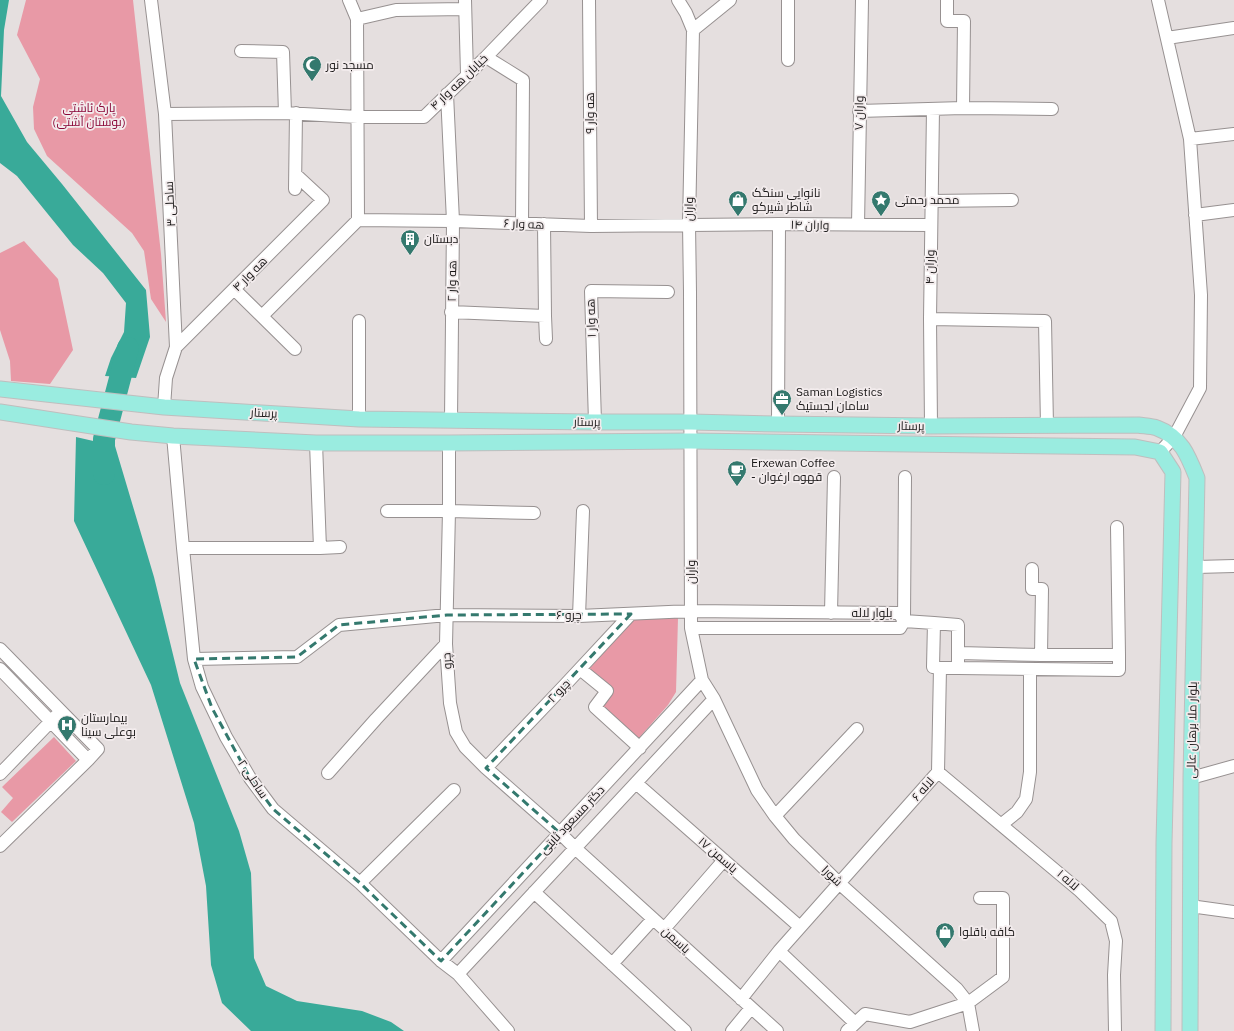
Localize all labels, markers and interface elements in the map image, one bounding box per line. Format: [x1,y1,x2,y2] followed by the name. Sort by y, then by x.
[427,50,491,113] street label: خیابان هه وار ۴
[301,54,323,82] mosque icon: مسجد نور
[325,57,374,72] place label: مسجد نور
[582,92,597,134] street label: هه وار ۹
[851,96,866,130] street label: واران ۷
[52,100,126,129] park label: پارک ئاشتی (بوستان آشتی)
[161,181,178,227] street label: ساحلی ۳
[752,185,821,214] place label: نانوایی سنگک شاطر شیرکو
[727,189,749,217] shop icon: نانوایی سنگک شاطر شیرکو
[870,189,892,217] place icon: محمد رحمتی
[895,192,959,207] place label: محمد رحمتی
[681,197,696,221] street label: واران
[503,215,545,232] street label: هه وار ۶
[791,217,829,232] street label: واران ۱۴
[399,228,421,256] building icon: دبستان
[424,231,459,246] place label: دبستان
[922,249,937,285] street label: واران ۴
[229,253,270,294] street label: هه وار ۴
[444,260,459,302] street label: هه وار ۲
[582,298,599,338] street label: هه وار ۱
[796,384,883,413] place label: Saman Logistics سامان لجستیک
[771,388,793,416] office icon: Saman Logistics سامان لجستیک
[249,404,279,423] street label: پرستار
[572,414,601,431] street label: پرستار
[896,418,925,435] street label: پرستار
[751,455,835,484] place label: Erxewan Coffee - قهوه ارغوان
[726,459,748,487] cafe icon: Erxewan Coffee - قهوه ارغوان
[683,560,698,584] street label: واران
[851,605,893,620] street label: بلوار لاله
[556,607,582,624] street label: چرو ۶
[438,652,457,670] street label: چرو
[544,676,574,707] street label: چرو ۲
[1183,681,1200,779] street label: بلوار ملا برهان عالی
[81,710,136,739] place label: بیمارستان بوعلی سینا
[56,714,78,742] hospital icon: بیمارستان بوعلی سینا
[235,756,272,801] street label: ساحلی ۲
[908,774,937,804] street label: لاله ۶
[536,782,607,857] street label: دکتر مسعود ثابتی
[696,833,742,876] street label: یاسمن ۱۷
[819,862,846,889] street label: شورا
[1054,866,1082,893] street label: لاله ۱
[934,921,956,949] shop icon: کافه باقلوا
[659,923,694,957] street label: یاسمن
[959,924,1015,939] place label: کافه باقلوا

